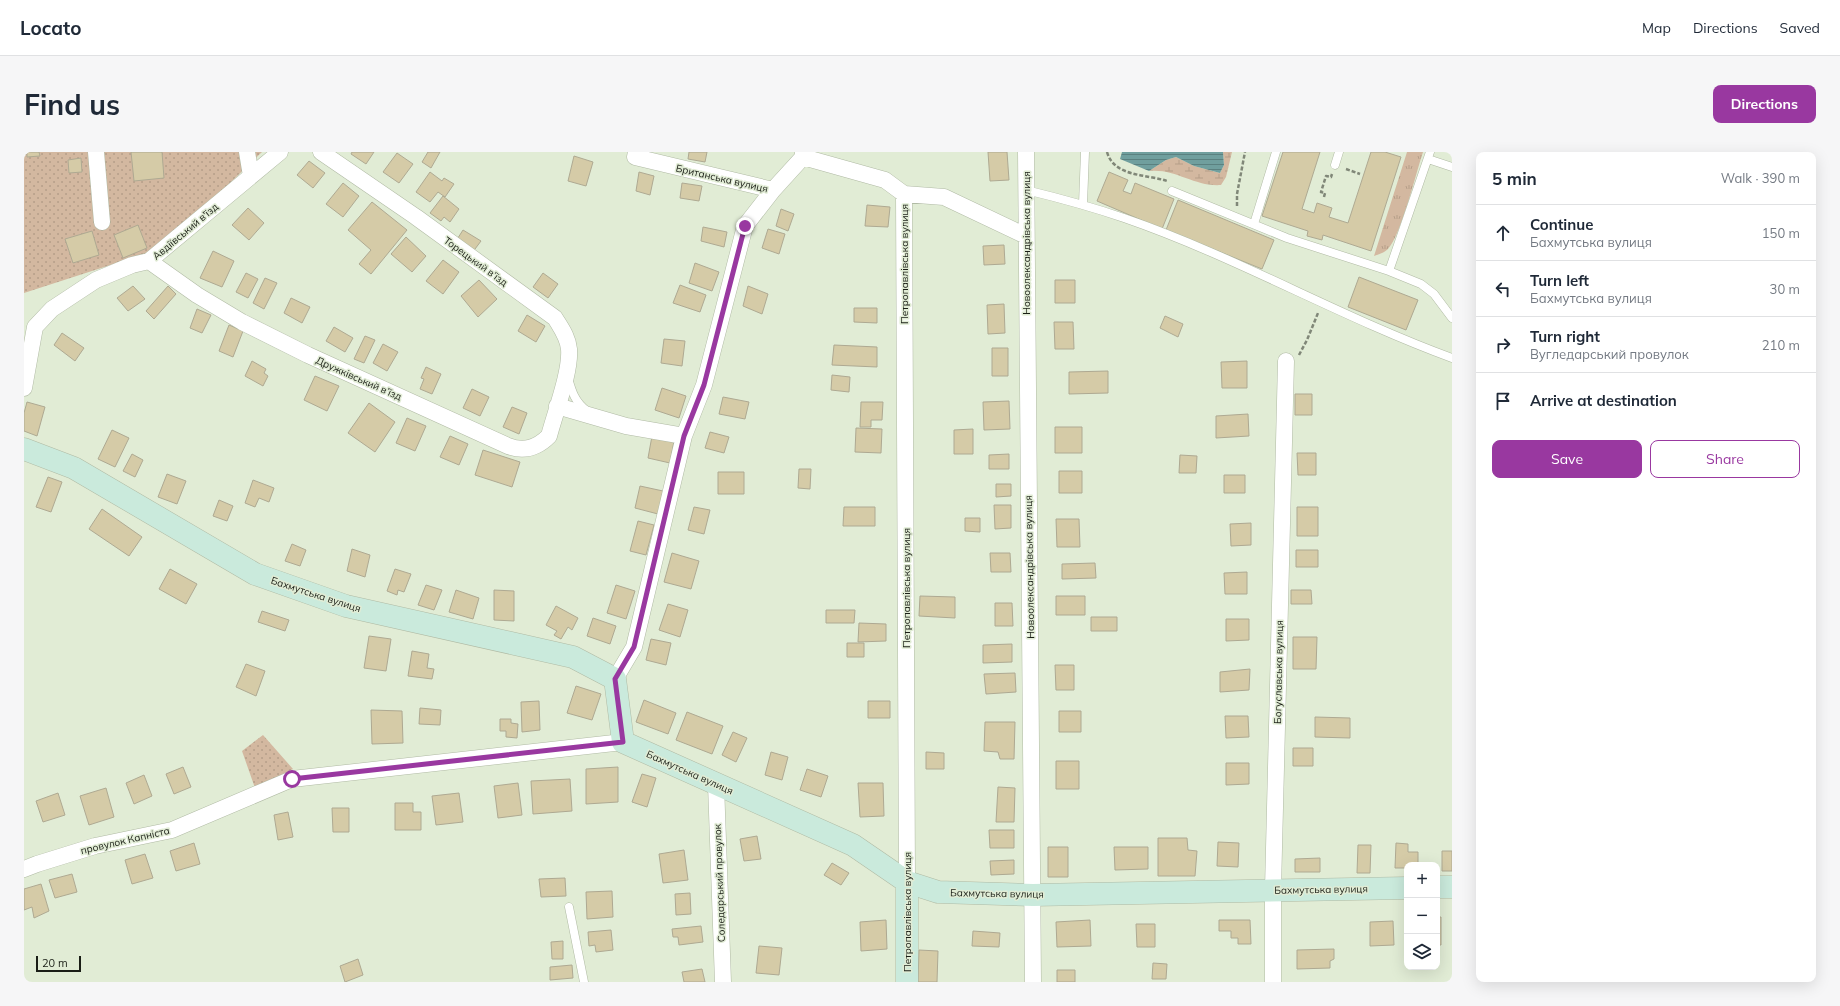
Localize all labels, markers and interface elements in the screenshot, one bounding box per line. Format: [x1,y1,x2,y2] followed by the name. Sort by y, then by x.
[20,16,81,40] text: Locato
[1642,19,1671,37] text: Map
[1693,19,1758,37] text: Directions
[1780,19,1820,37] text: Saved
[1713,85,1816,123] button: Directions
[24,87,120,122] text: Find us
[675,162,769,195] street label: Британська вулиця
[1492,168,1537,189] text: 5 min
[1721,170,1800,186] text: Walk · 390 m
[1020,171,1033,315] street label: Новоолександрівська вулиця
[150,200,221,263] street label: Авдіївський в'їзд
[898,204,911,324] street label: Петропавлівська вулиця
[1530,215,1593,234] text: Continue
[736,217,754,235] route end
[1492,222,1514,244] icon: ahead
[1762,225,1800,241] text: 150 m
[441,234,510,289] street label: Торецький в’їзд
[1530,234,1652,250] text: Бахмутська вулиця
[1530,271,1589,290] text: Turn left
[1492,278,1514,300] icon: left
[1770,281,1800,297] text: 30 m
[1530,290,1652,306] text: Бахмутська вулиця
[1530,327,1600,346] text: Turn right
[1492,334,1514,356] icon: right
[1762,337,1800,353] text: 210 m
[1530,346,1689,362] text: Вугледарський провулок
[314,354,404,403] street label: Дружківський в’їзд
[1492,390,1514,412] icon: arrive
[1530,391,1677,410] text: Arrive at destination
[1492,440,1642,478] button: Save
[1650,440,1800,478] button: Share
[1022,495,1037,639] street label: Новоолександрівська вулиця
[900,528,913,648] street label: Петропавлівська вулиця
[269,574,362,615] street label: Бахмутська вулиця
[1271,620,1286,724] street label: Богуславська вулиця
[644,747,735,797] street label: Бахмутська вулиця
[283,770,301,788] route start
[711,823,728,942] street label: Соледарський провулок
[79,824,171,857] street label: провулок Капніста
[901,852,914,972] street label: Петропавлівська вулиця
[1404,862,1440,970] map controls
[1404,862,1440,898] button: +
[1274,882,1368,897] street label: Бахмутська вулиця
[950,886,1044,901] street label: Бахмутська вулиця
[1404,898,1440,934] button: −
[1404,934,1440,970] button: layers
[36,954,81,973] scale bar
[42,956,68,970] text: 20 m

